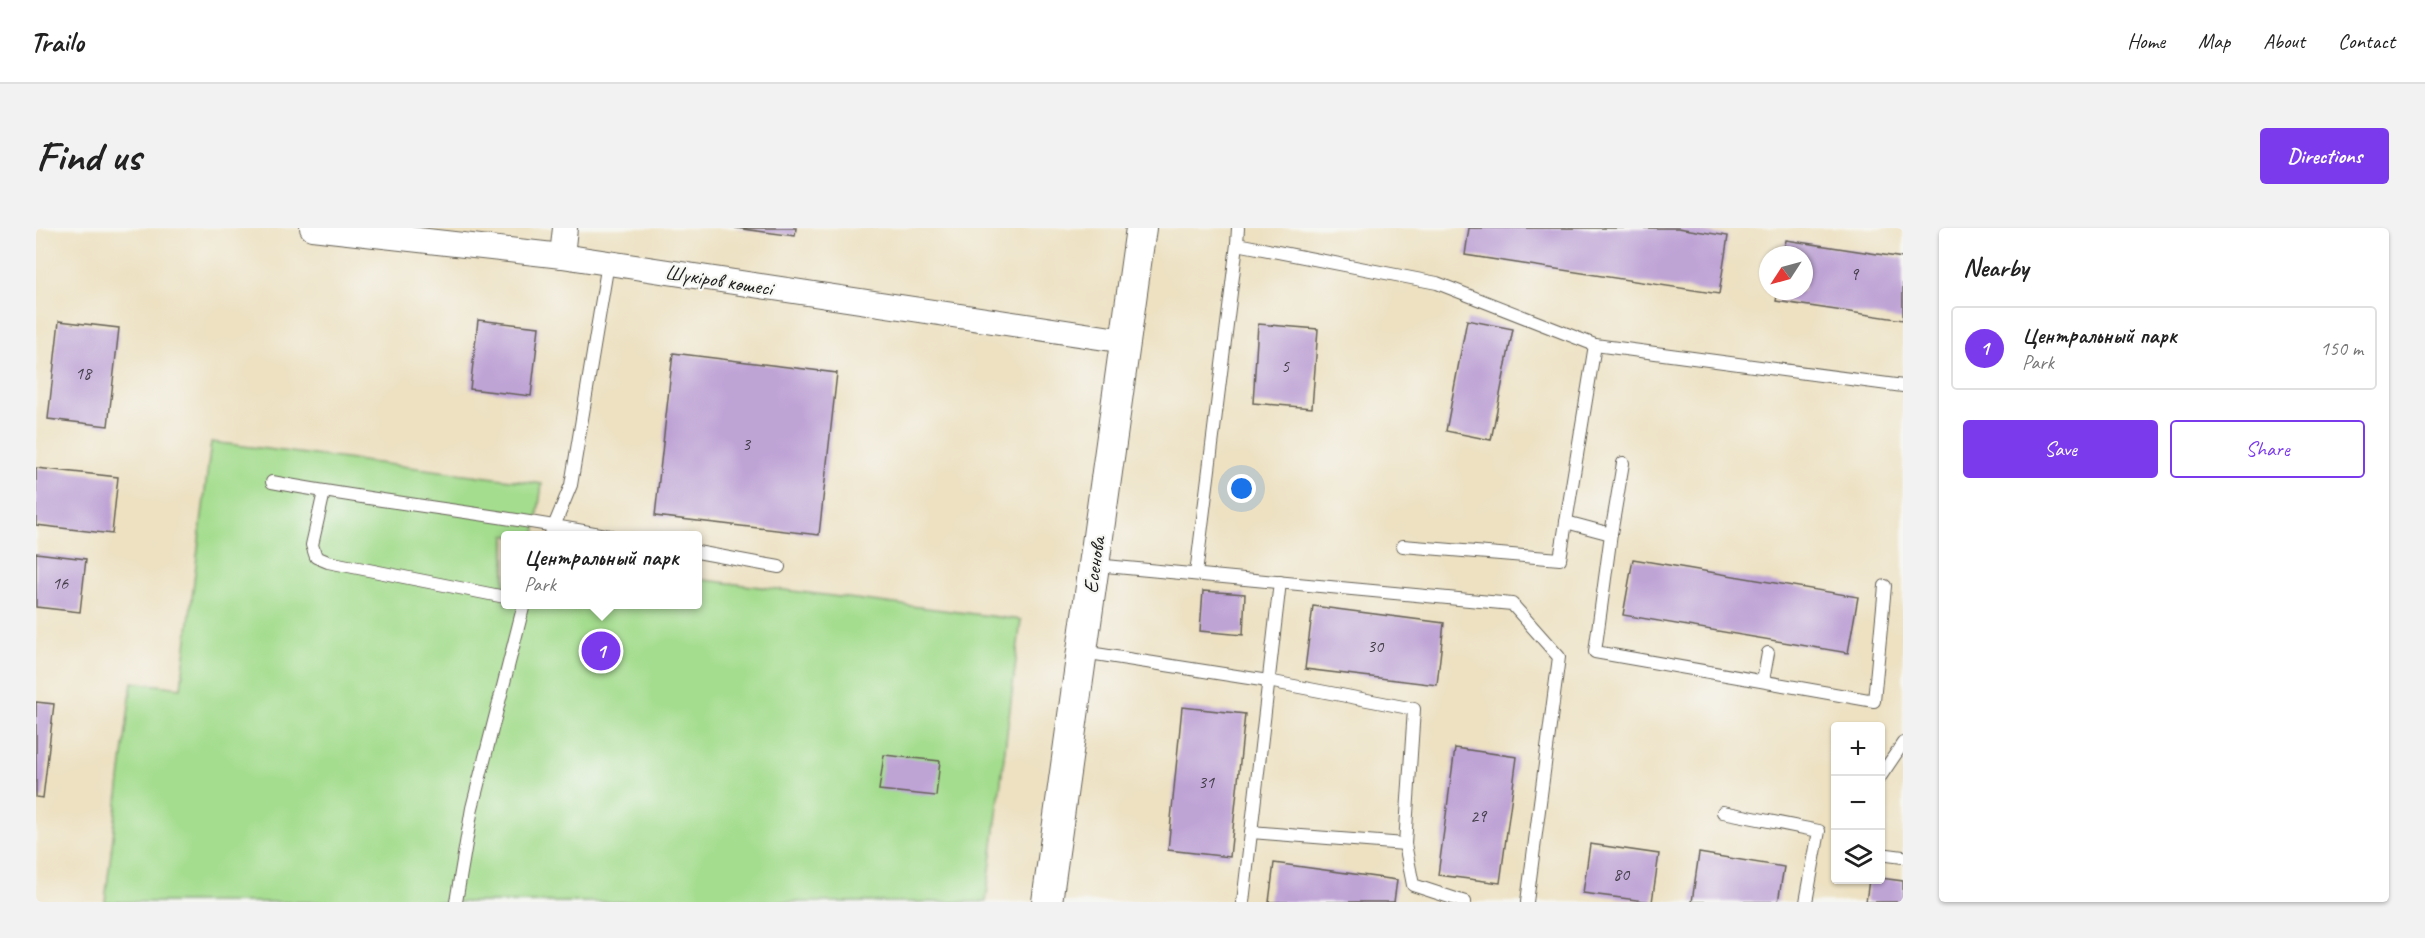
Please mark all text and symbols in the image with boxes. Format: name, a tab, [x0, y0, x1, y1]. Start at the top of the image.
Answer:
text: Trailo	[30, 24, 84, 59]
text: Home	[2127, 28, 2165, 54]
text: Map	[2198, 28, 2230, 54]
text: About	[2263, 28, 2305, 54]
text: Contact	[2338, 28, 2395, 54]
button: Directions	[2260, 128, 2389, 184]
text: Find us	[36, 130, 141, 183]
north arrow	[1759, 246, 1813, 300]
text: Nearby	[1963, 251, 2028, 284]
street label: Шүкіров көшесі	[663, 259, 778, 302]
house number: 9	[1850, 263, 1860, 285]
text: Центральный парк	[2022, 322, 2177, 350]
text: 1	[1980, 336, 1989, 361]
text: 150 m	[2320, 336, 2363, 361]
text: Park	[2022, 350, 2054, 375]
house number: 5	[1281, 355, 1290, 377]
house number: 18	[75, 362, 93, 384]
button: Save	[1963, 420, 2158, 478]
button: Share	[2170, 420, 2365, 478]
house number: 3	[742, 433, 752, 455]
your location	[1227, 474, 1256, 503]
popup	[501, 531, 702, 609]
street label: Есенова	[1077, 533, 1111, 595]
text: Центральный парк	[524, 544, 679, 572]
house number: 16	[52, 572, 69, 594]
text: Park	[524, 572, 556, 597]
pin: 1	[582, 628, 620, 674]
house number: 30	[1367, 635, 1385, 657]
map controls	[1831, 722, 1885, 884]
button: +	[1831, 722, 1885, 776]
house number: 31	[1198, 771, 1215, 793]
button: −	[1831, 776, 1885, 830]
house number: 29	[1470, 805, 1488, 827]
button: layers	[1831, 830, 1885, 884]
house number: 80	[1613, 863, 1631, 885]

